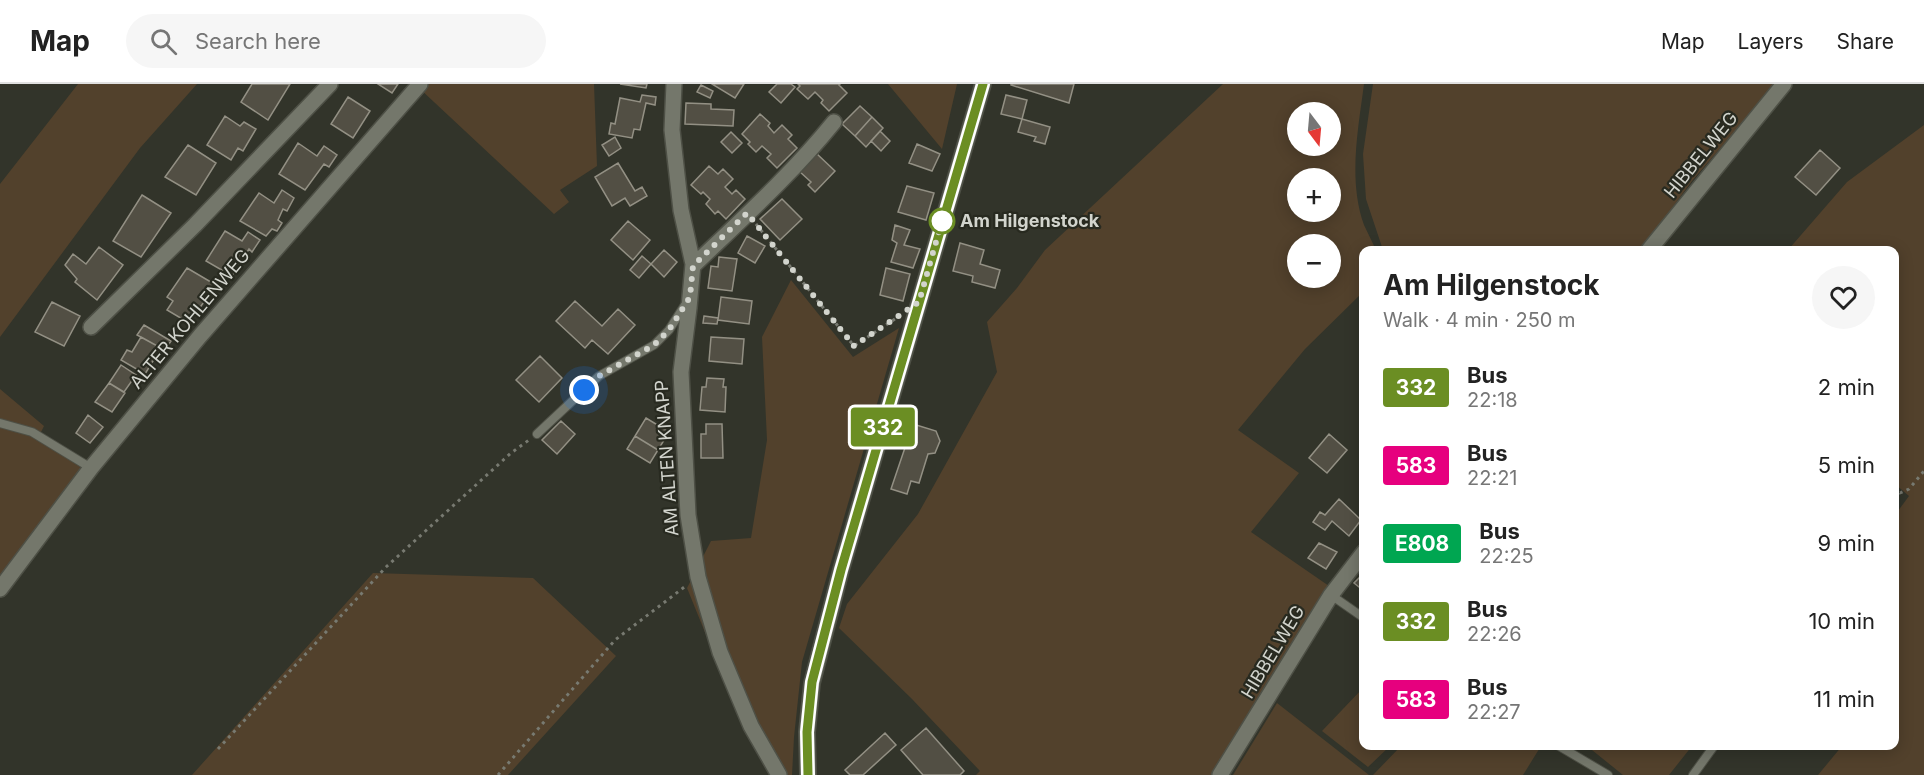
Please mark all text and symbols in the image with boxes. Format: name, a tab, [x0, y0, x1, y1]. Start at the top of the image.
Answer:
search box	[126, 14, 546, 68]
text: Map	[30, 24, 90, 58]
icon: search	[147, 25, 180, 58]
text: Search here	[195, 28, 321, 54]
text: Map	[1661, 29, 1705, 54]
text: Layers	[1738, 29, 1804, 54]
text: Share	[1837, 29, 1894, 54]
north arrow	[1287, 102, 1341, 156]
map controls	[1287, 102, 1341, 288]
street label: HIBBELWEG	[1659, 107, 1742, 202]
button: +	[1287, 168, 1341, 222]
marker: Am Hilgenstock	[929, 208, 955, 234]
place label: Am Hilgenstock	[960, 210, 1100, 231]
button: −	[1287, 234, 1341, 288]
street label: ALTER KOHLENWEG	[125, 245, 254, 393]
button: heart	[1812, 266, 1875, 329]
text: Am Hilgenstock	[1383, 268, 1600, 302]
text: Walk · 4 min · 250 m	[1383, 308, 1576, 332]
text: Bus	[1467, 362, 1508, 388]
text: 2 min	[1818, 374, 1875, 400]
your location	[569, 375, 599, 405]
text: 332	[1396, 375, 1436, 400]
street label: AM ALTEN KNAPP	[651, 379, 682, 537]
text: 22:18	[1467, 388, 1518, 412]
line badge: 332	[848, 408, 918, 446]
text: 332	[863, 415, 903, 440]
text: Bus	[1467, 440, 1508, 466]
text: 5 min	[1818, 452, 1875, 478]
text: 583	[1396, 453, 1436, 478]
text: 22:21	[1467, 466, 1518, 490]
text: Bus	[1479, 518, 1520, 544]
text: 9 min	[1818, 530, 1875, 556]
text: E808	[1395, 531, 1449, 556]
text: 22:25	[1479, 544, 1534, 568]
text: Bus	[1467, 596, 1508, 622]
street label: HIBBELWEG	[1237, 601, 1309, 702]
text: 10 min	[1808, 608, 1875, 634]
text: 332	[1396, 609, 1436, 634]
text: 22:26	[1467, 622, 1522, 646]
text: Bus	[1467, 674, 1508, 700]
text: 11 min	[1813, 686, 1875, 712]
text: 583	[1396, 687, 1436, 712]
text: 22:27	[1467, 700, 1521, 724]

